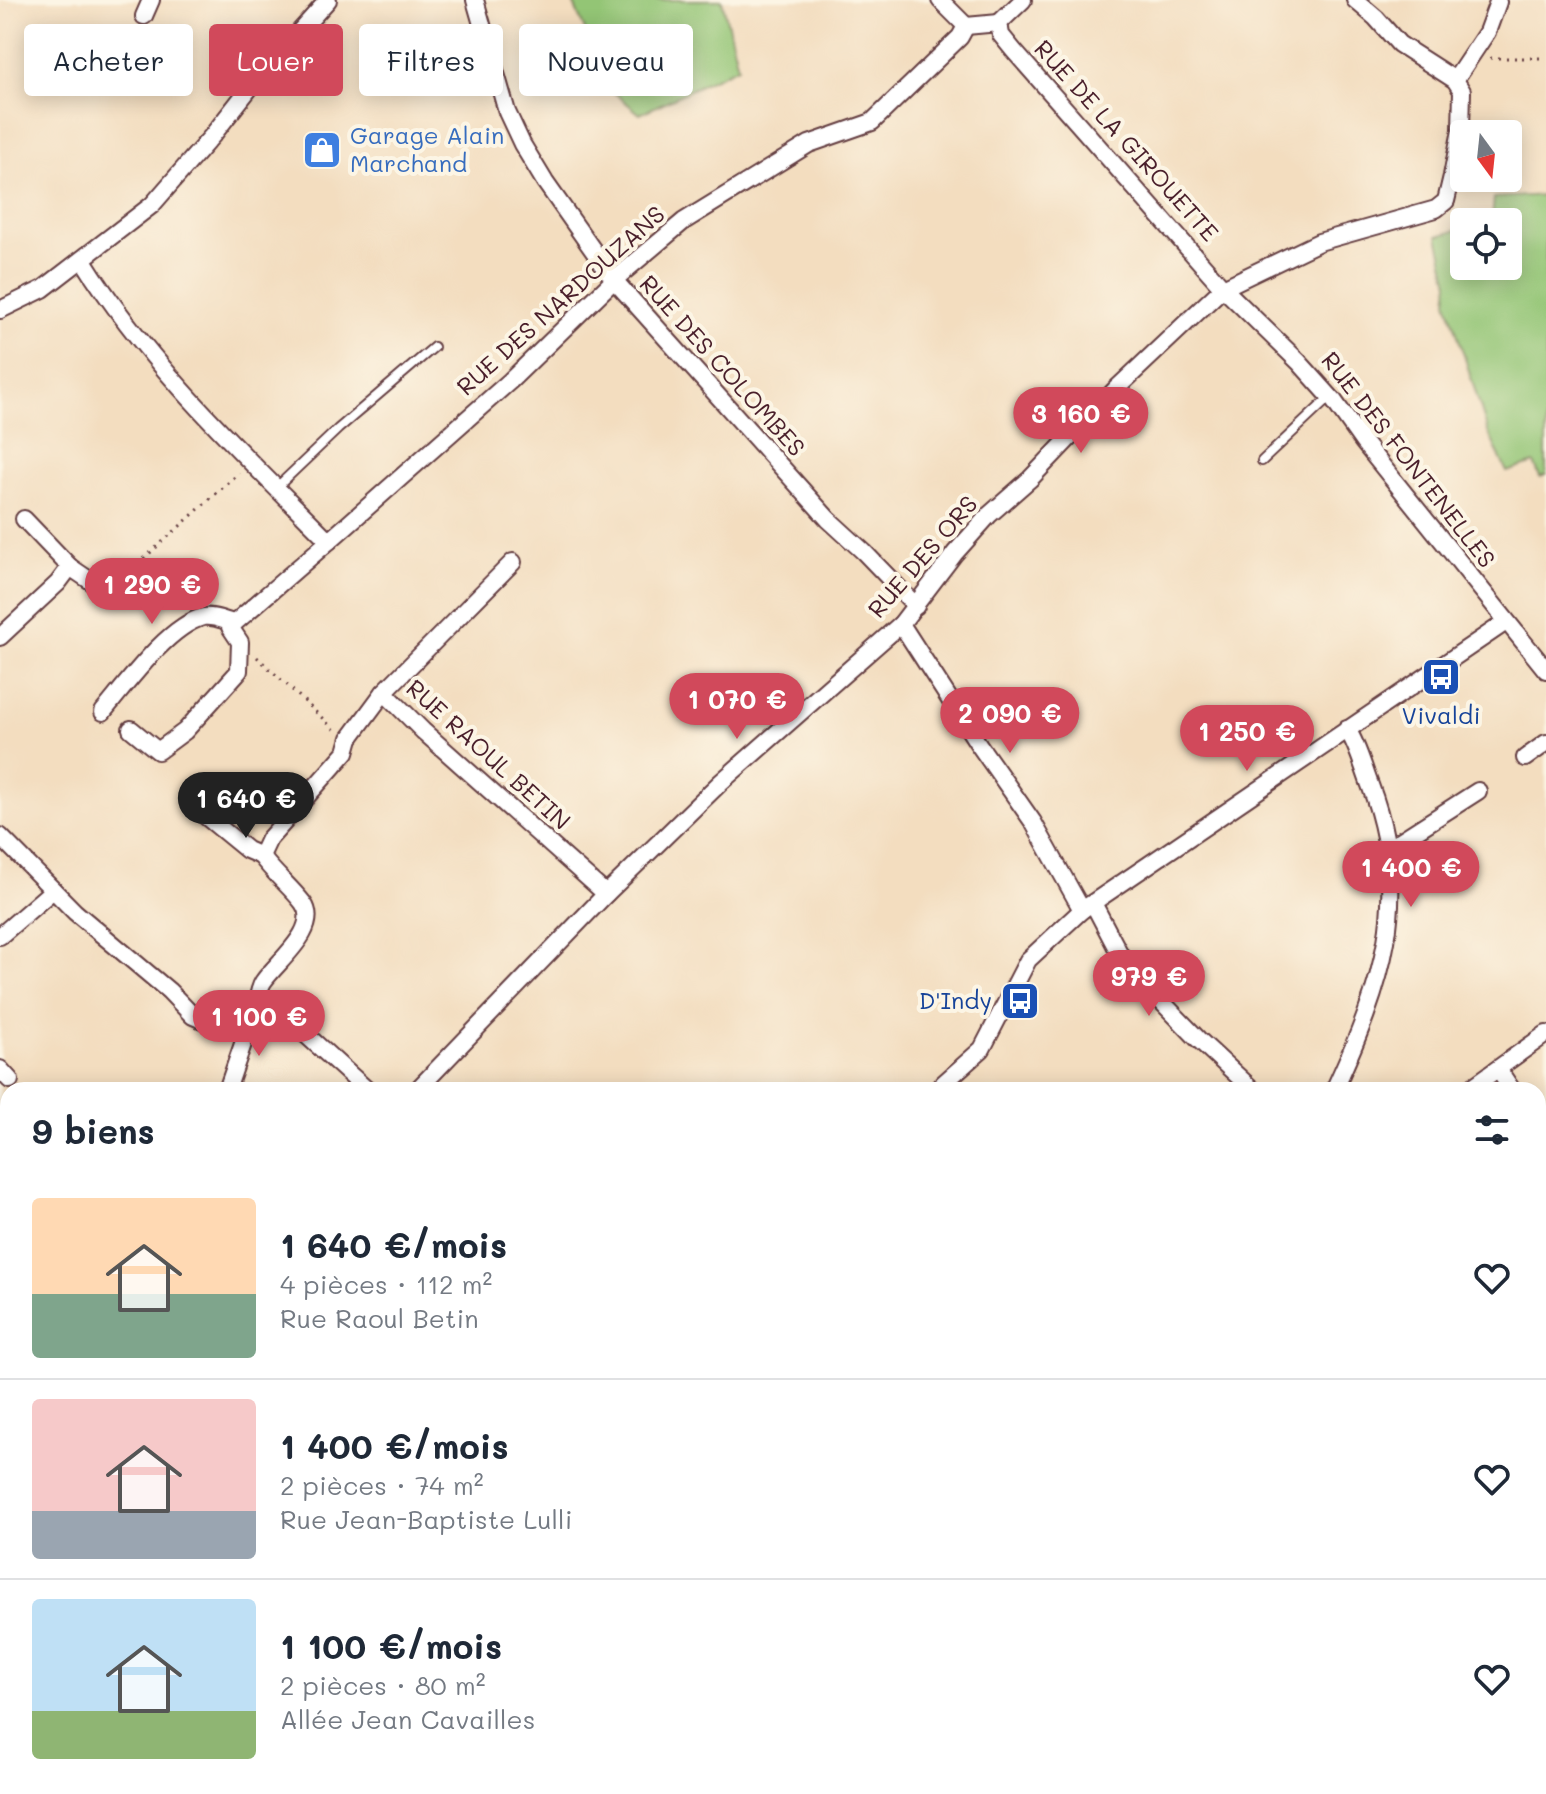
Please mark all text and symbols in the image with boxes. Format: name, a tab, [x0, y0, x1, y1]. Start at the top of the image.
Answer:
chip: Acheter	[24, 24, 193, 96]
chip: Louer	[209, 24, 343, 96]
chip: Filtres	[359, 24, 503, 96]
chip: Nouveau	[519, 24, 693, 96]
street label: RUE DE LA GIROUETTE	[1028, 33, 1226, 247]
place label: Garage Alain Marchand	[350, 119, 504, 178]
north arrow	[1450, 120, 1522, 192]
map controls	[1450, 120, 1522, 280]
shop icon: Garage Alain Marchand	[301, 129, 343, 171]
street label: RUE DES NARDOUZANS	[450, 198, 670, 402]
button: locate	[1450, 208, 1522, 280]
street label: RUE DES COLOMBES	[634, 268, 813, 462]
street label: RUE DES FONTENELLES	[1315, 345, 1503, 573]
pin: 3 160 €	[1007, 387, 1155, 455]
text: 3 160 €	[1031, 396, 1131, 430]
street label: RUE DES ORS	[860, 488, 983, 624]
pin: 1 290 €	[78, 558, 226, 626]
text: 1 290 €	[103, 567, 201, 601]
bus stop icon: Vivaldi	[1420, 656, 1462, 698]
street label: RUE RAOUL BETIN	[400, 672, 578, 836]
pin: 1 070 €	[663, 673, 811, 741]
text: 1 070 €	[687, 682, 787, 716]
pin: 2 090 €	[936, 687, 1084, 755]
text: 2 090 €	[958, 696, 1062, 730]
place label: Vivaldi	[1401, 699, 1481, 730]
pin: 1 250 €	[1173, 705, 1321, 773]
text: 1 250 €	[1198, 714, 1296, 748]
pin: 1 640 €	[172, 772, 320, 840]
text: 1 640 €	[196, 781, 296, 815]
pin: 1 400 €	[1337, 841, 1485, 909]
text: 1 400 €	[1360, 850, 1462, 884]
pin: 979 €	[1093, 950, 1205, 1018]
text: 979 €	[1111, 959, 1187, 993]
bus stop icon: D'Indy	[999, 980, 1041, 1022]
place label: D'Indy	[919, 984, 992, 1015]
pin: 1 100 €	[185, 990, 333, 1058]
text: 1 100 €	[211, 999, 307, 1033]
text: 9 biens	[32, 1108, 155, 1153]
icon: filters	[1470, 1108, 1514, 1152]
text: 1 640 €/mois	[280, 1222, 507, 1267]
icon: home	[96, 1230, 192, 1326]
icon: heart	[1470, 1256, 1514, 1300]
text: 4 pièces · 112 m²	[280, 1267, 492, 1301]
text: Rue Raoul Betin	[280, 1301, 479, 1335]
text: 1 400 €/mois	[280, 1423, 509, 1468]
icon: home	[96, 1431, 192, 1527]
icon: heart	[1470, 1457, 1514, 1501]
text: 2 pièces · 74 m²	[280, 1468, 483, 1502]
text: Rue Jean-Baptiste Lulli	[280, 1502, 572, 1536]
text: 1 100 €/mois	[280, 1623, 502, 1668]
icon: home	[96, 1631, 192, 1727]
icon: heart	[1470, 1657, 1514, 1701]
text: 2 pièces · 80 m²	[280, 1668, 486, 1702]
text: Allée Jean Cavailles	[280, 1702, 535, 1736]

